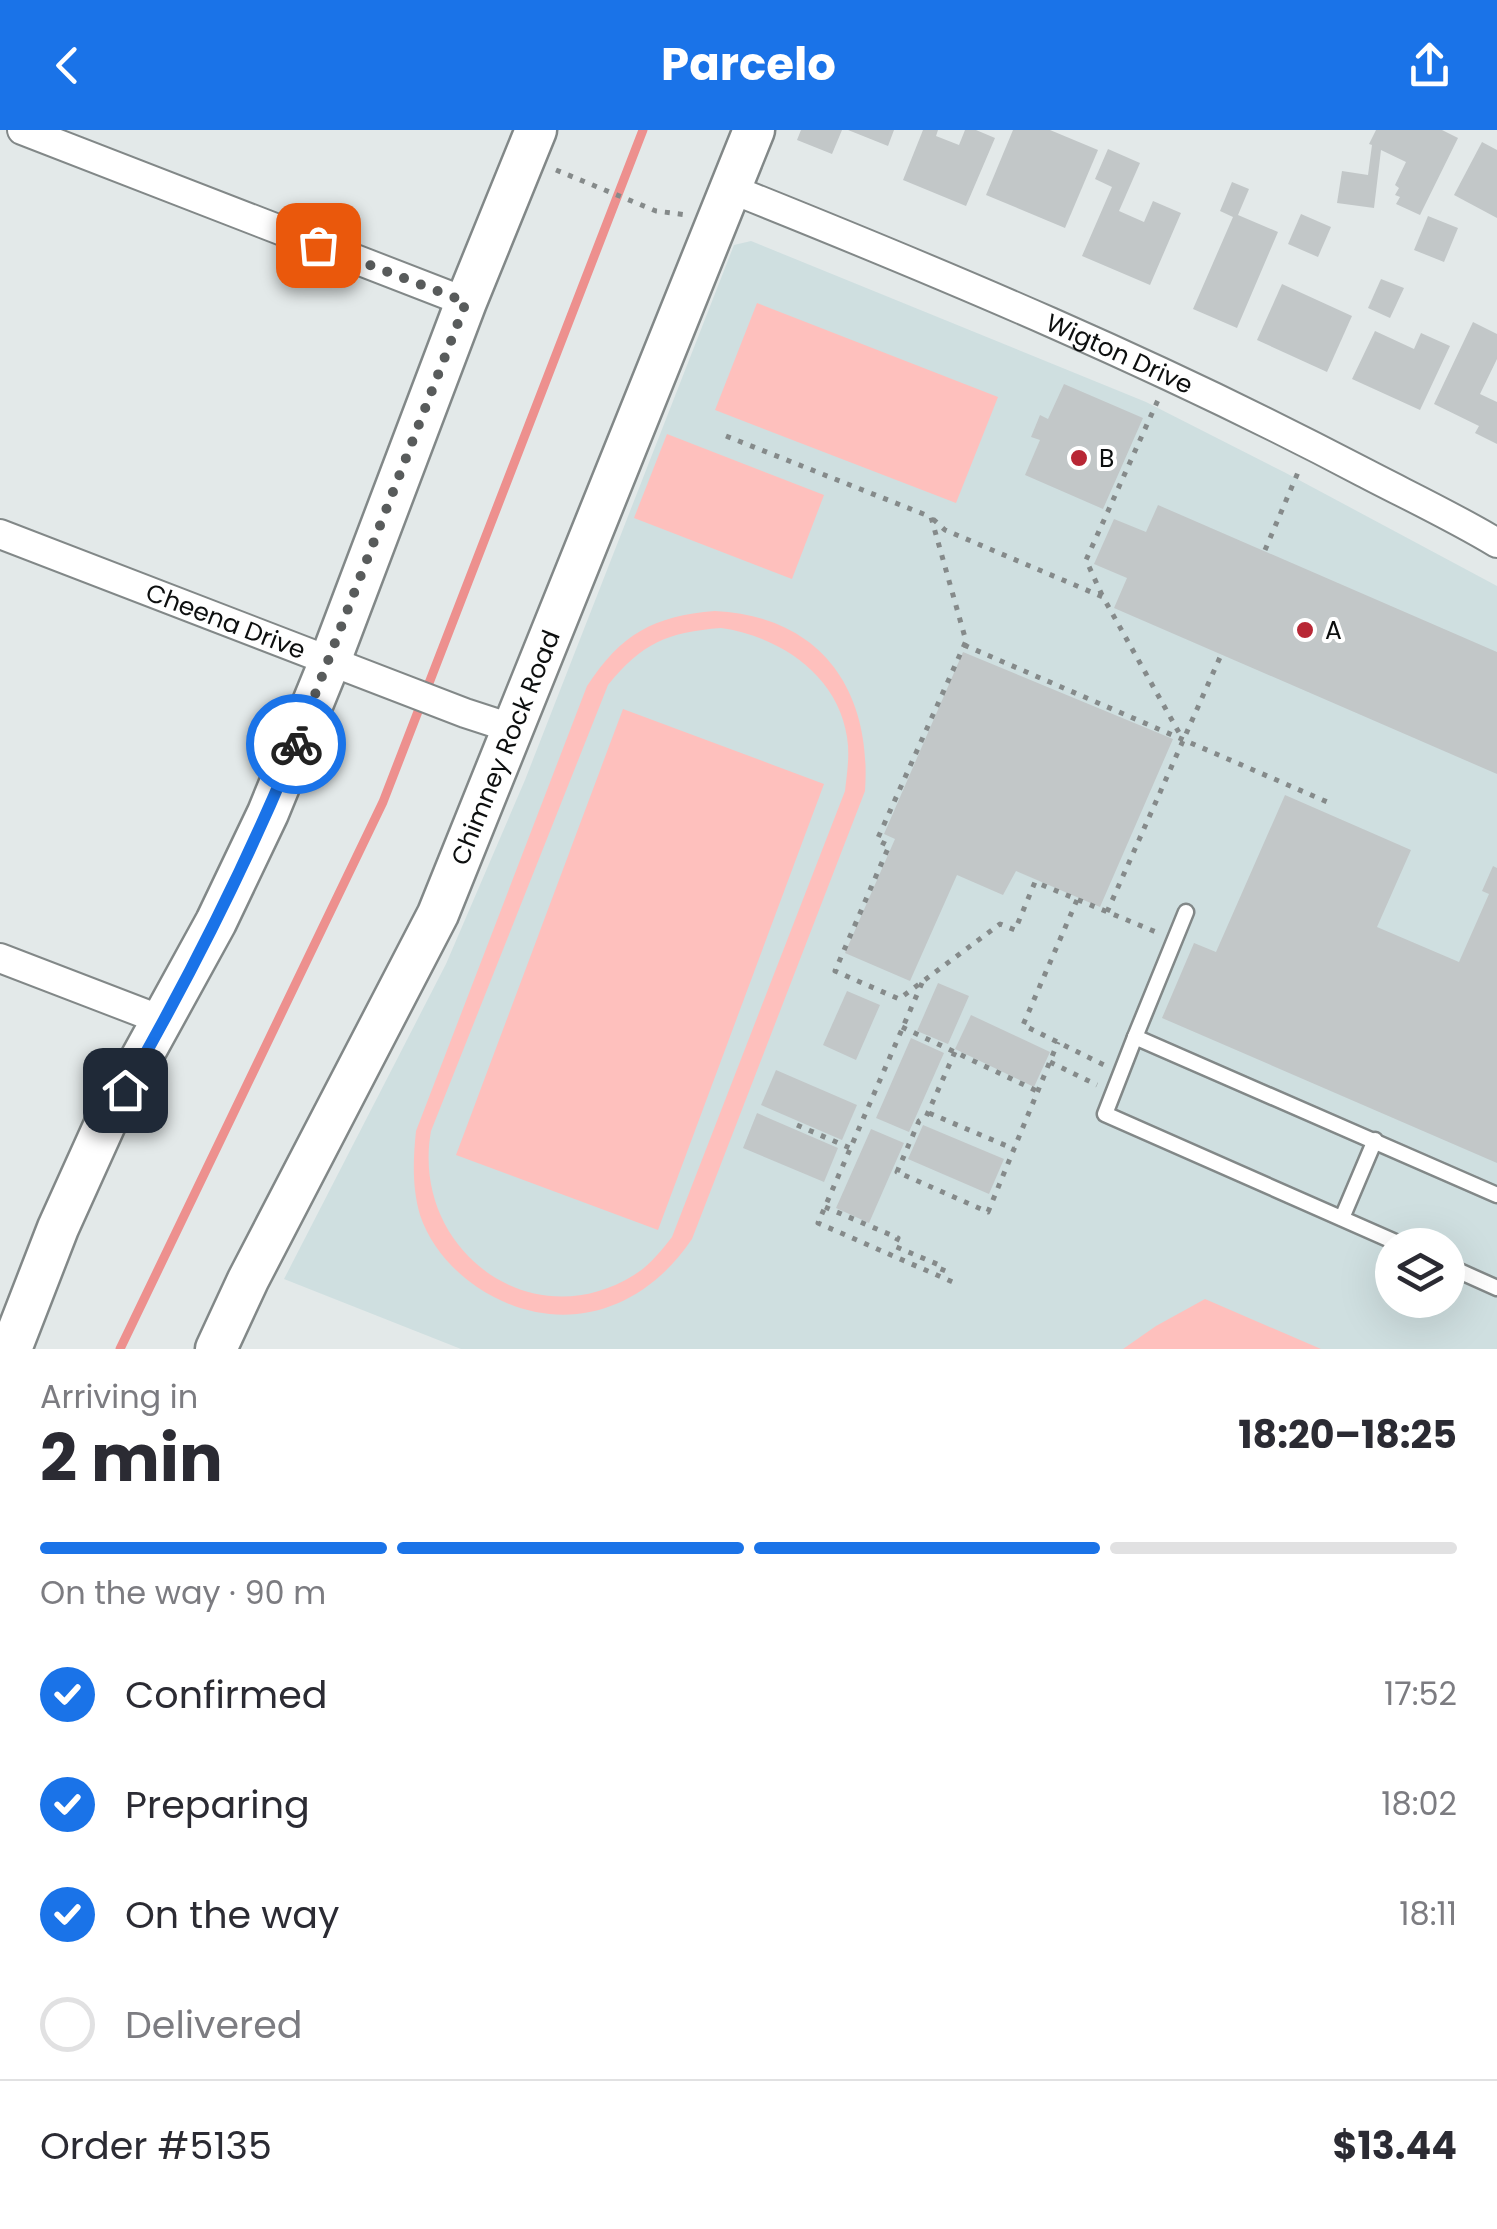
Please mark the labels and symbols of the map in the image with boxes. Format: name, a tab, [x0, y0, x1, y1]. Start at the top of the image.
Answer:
pin	[276, 203, 361, 288]
street label: Wigton Drive	[1040, 305, 1199, 403]
place label: B	[1099, 441, 1114, 476]
marker: B	[1068, 447, 1090, 469]
street label: Cheena Drive	[141, 575, 311, 668]
place label: A	[1325, 613, 1342, 648]
marker: A	[1294, 619, 1316, 641]
street label: Chimney Rock Road	[443, 625, 569, 870]
courier	[246, 694, 346, 794]
pin	[83, 1048, 168, 1133]

